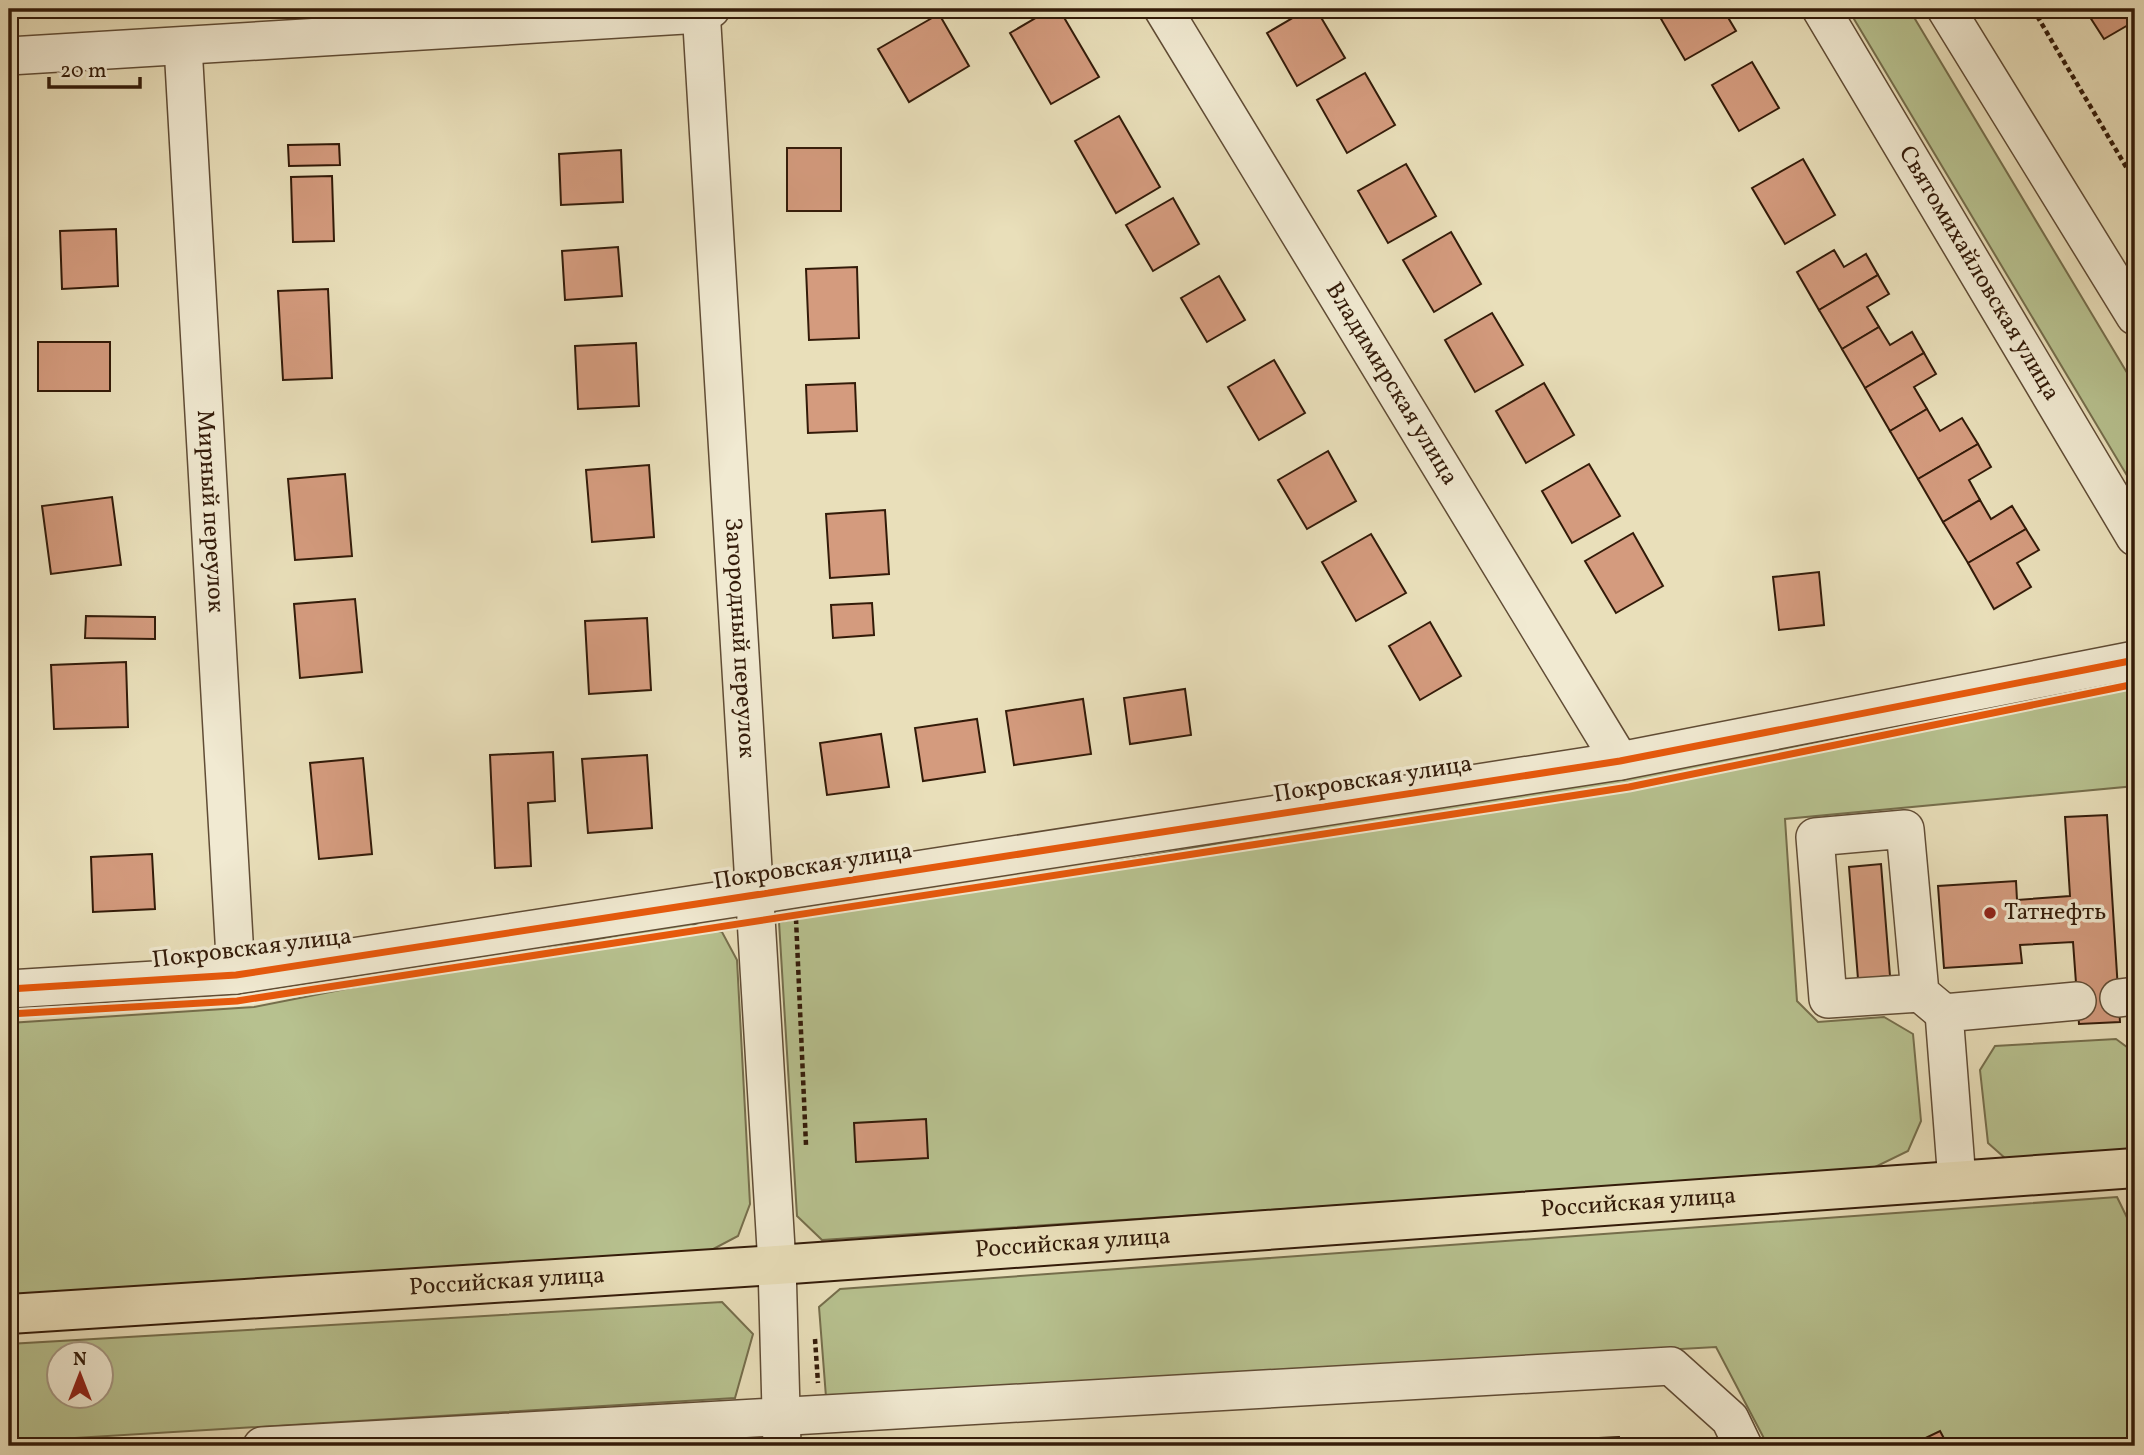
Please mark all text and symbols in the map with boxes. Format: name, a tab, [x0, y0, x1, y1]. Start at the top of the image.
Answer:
scale bar	[49, 46, 140, 90]
text: 20 m	[60, 57, 106, 86]
street label: Святомихайловская улица	[1889, 140, 2068, 408]
street label: Владимирская улица	[1316, 276, 1466, 492]
street label: Мирный переулок	[187, 409, 232, 614]
street label: Загородный переулок	[715, 517, 763, 759]
street label: Покровская улица	[1271, 747, 1475, 813]
street label: Покровская улица	[711, 834, 915, 900]
place label: Татнефть	[2004, 896, 2106, 930]
marker: Татнефть	[1982, 905, 1998, 921]
street label: Покровская улица	[150, 920, 354, 978]
street label: Российская улица	[1539, 1180, 1737, 1227]
street label: Российская улица	[974, 1220, 1172, 1268]
street label: Российская улица	[408, 1259, 606, 1305]
north arrow	[46, 1340, 116, 1410]
text: N	[73, 1347, 87, 1373]

